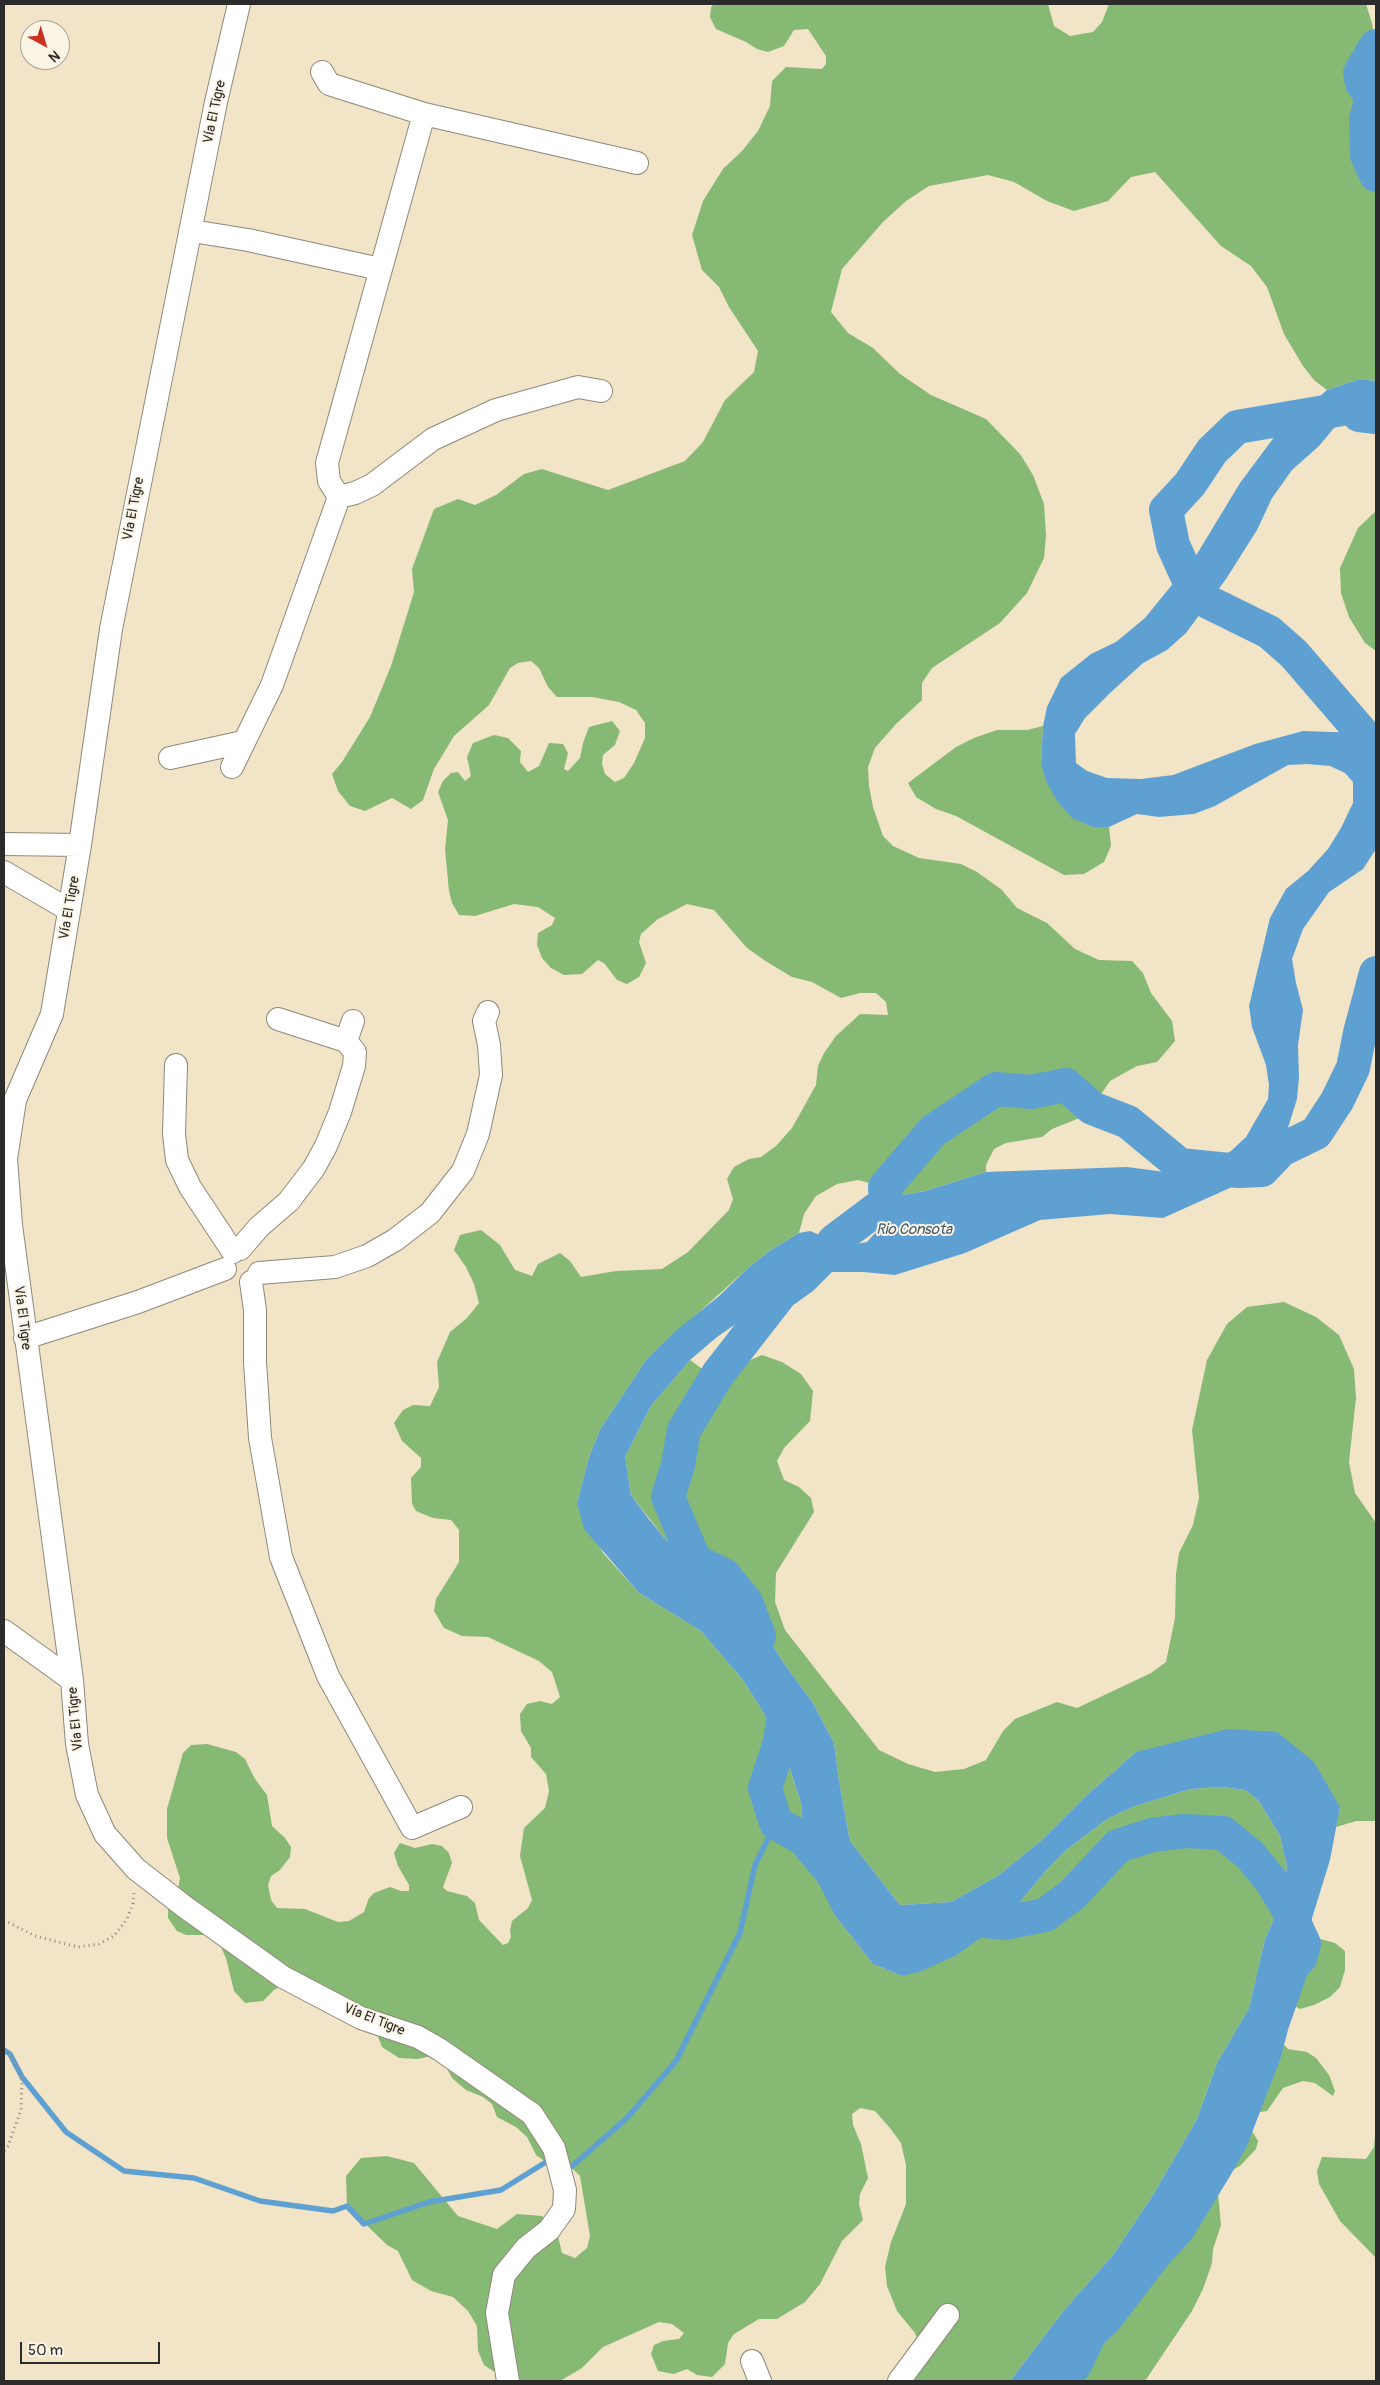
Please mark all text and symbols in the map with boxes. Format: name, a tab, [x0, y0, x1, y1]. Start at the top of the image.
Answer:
north arrow	[20, 20, 70, 70]
text: N	[45, 47, 63, 66]
street label: Vía El Tigre	[200, 79, 230, 145]
street label: Vía El Tigre	[120, 476, 148, 542]
street label: Vía El Tigre	[56, 875, 84, 941]
water label: Rio Consota	[876, 1221, 952, 1239]
street label: Vía El Tigre	[10, 1285, 34, 1351]
street label: Vía El Tigre	[65, 1686, 87, 1752]
street label: Vía El Tigre	[341, 2000, 407, 2040]
scale bar	[22, 2332, 162, 2364]
text: 50 m	[28, 2341, 63, 2360]

